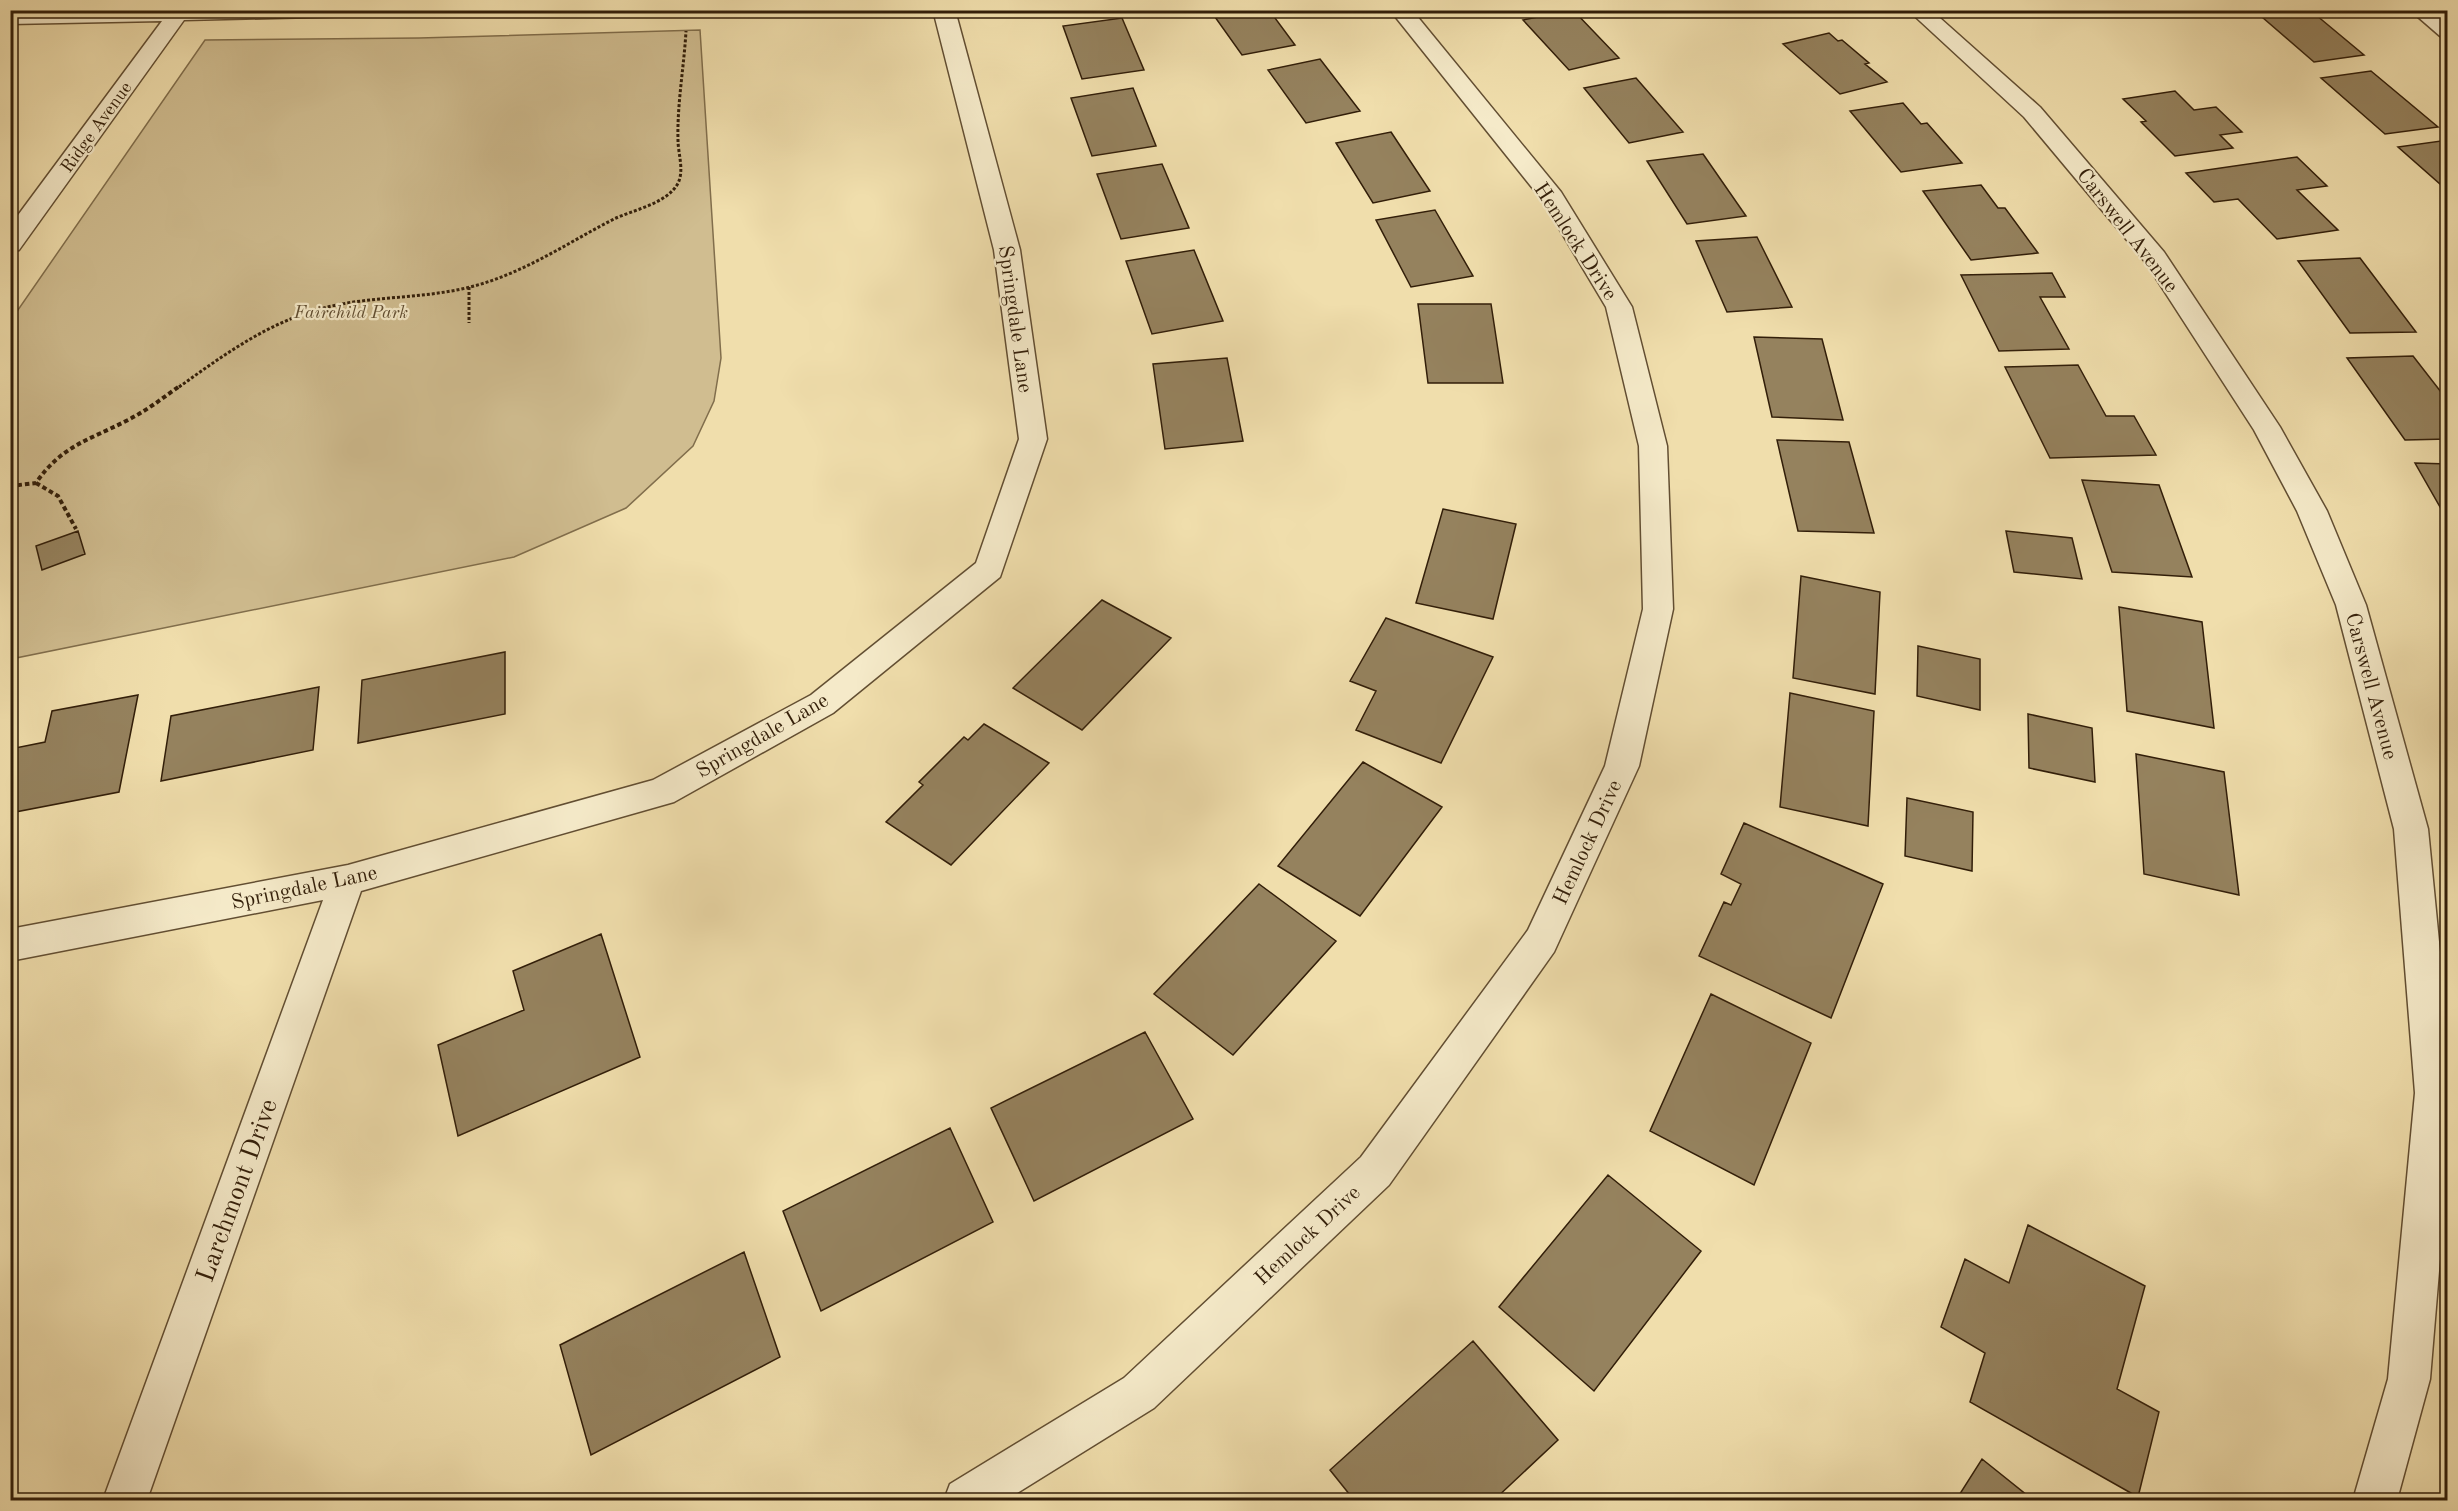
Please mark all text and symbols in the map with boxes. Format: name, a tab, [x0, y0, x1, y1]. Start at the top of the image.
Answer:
street label: Ridge Avenue	[58, 79, 136, 176]
street label: Carswell Avenue	[2072, 165, 2182, 297]
street label: Hemlock Drive	[1529, 179, 1620, 304]
street label: Springdale Lane	[994, 244, 1035, 394]
park label: Fairchild Park	[293, 304, 408, 322]
street label: Carswell Avenue	[2341, 611, 2400, 762]
street label: Springdale Lane	[693, 690, 832, 783]
street label: Hemlock Drive	[1550, 777, 1626, 908]
street label: Springdale Lane	[229, 863, 379, 914]
street label: Larchmont Drive	[193, 1096, 283, 1286]
street label: Hemlock Drive	[1251, 1182, 1365, 1290]

